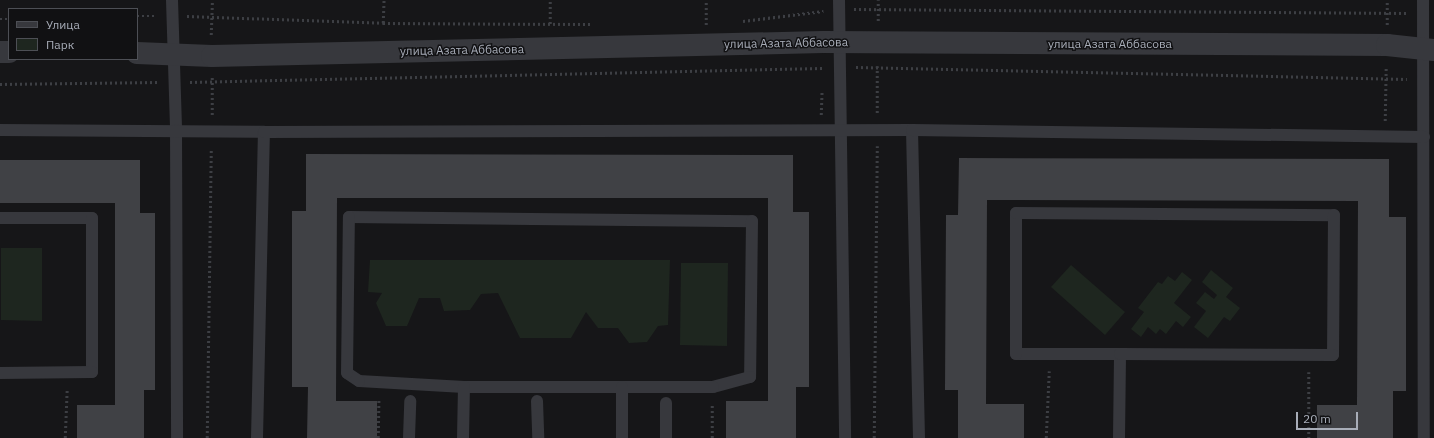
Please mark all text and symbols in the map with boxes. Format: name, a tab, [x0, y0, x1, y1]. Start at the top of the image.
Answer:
legend	[8, 8, 138, 60]
text: Улица	[46, 17, 80, 32]
street label: улица Азата Аббасова	[724, 35, 848, 51]
text: Парк	[46, 37, 74, 52]
street label: улица Азата Аббасова	[1048, 37, 1172, 51]
street label: улица Азата Аббасова	[400, 42, 524, 58]
scale bar	[1298, 404, 1360, 430]
text: 20 m	[1303, 411, 1331, 426]

